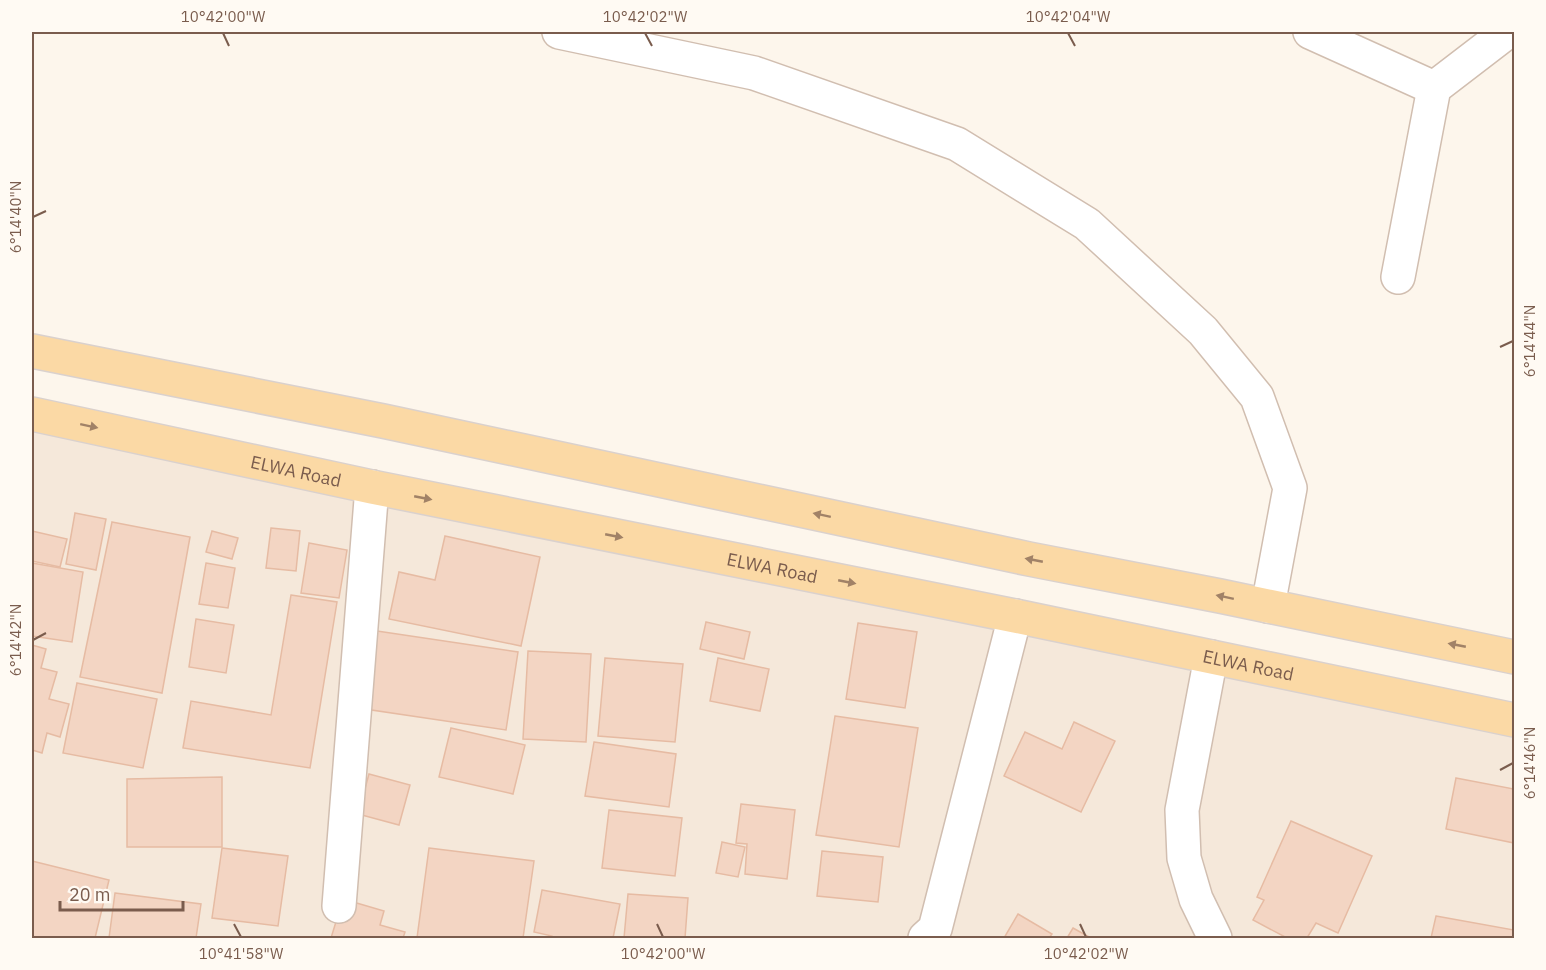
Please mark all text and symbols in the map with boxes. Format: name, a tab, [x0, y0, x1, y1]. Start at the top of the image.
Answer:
text: 10°42'00"W	[181, 7, 266, 26]
text: 10°42'02"W	[603, 7, 688, 26]
text: 10°42'04"W	[1026, 7, 1111, 26]
text: 6°14'40"N	[6, 181, 25, 253]
text: 6°14'44"N	[1520, 305, 1539, 377]
one-way arrow	[79, 422, 98, 431]
street label: ELWA Road	[248, 450, 343, 492]
one-way arrow	[414, 494, 433, 503]
one-way arrow	[813, 510, 832, 519]
one-way arrow	[605, 532, 624, 541]
street label: ELWA Road	[725, 547, 820, 588]
one-way arrow	[1024, 555, 1043, 564]
one-way arrow	[837, 578, 856, 587]
one-way arrow	[1215, 592, 1234, 601]
text: 6°14'42"N	[6, 604, 25, 676]
one-way arrow	[1447, 640, 1466, 649]
street label: ELWA Road	[1201, 644, 1296, 685]
text: 6°14'46"N	[1520, 727, 1539, 799]
scale bar	[60, 874, 183, 912]
text: 20 m	[69, 883, 111, 906]
text: 10°41'58"W	[199, 944, 284, 963]
text: 10°42'00"W	[621, 944, 706, 963]
text: 10°42'02"W	[1044, 944, 1129, 963]

